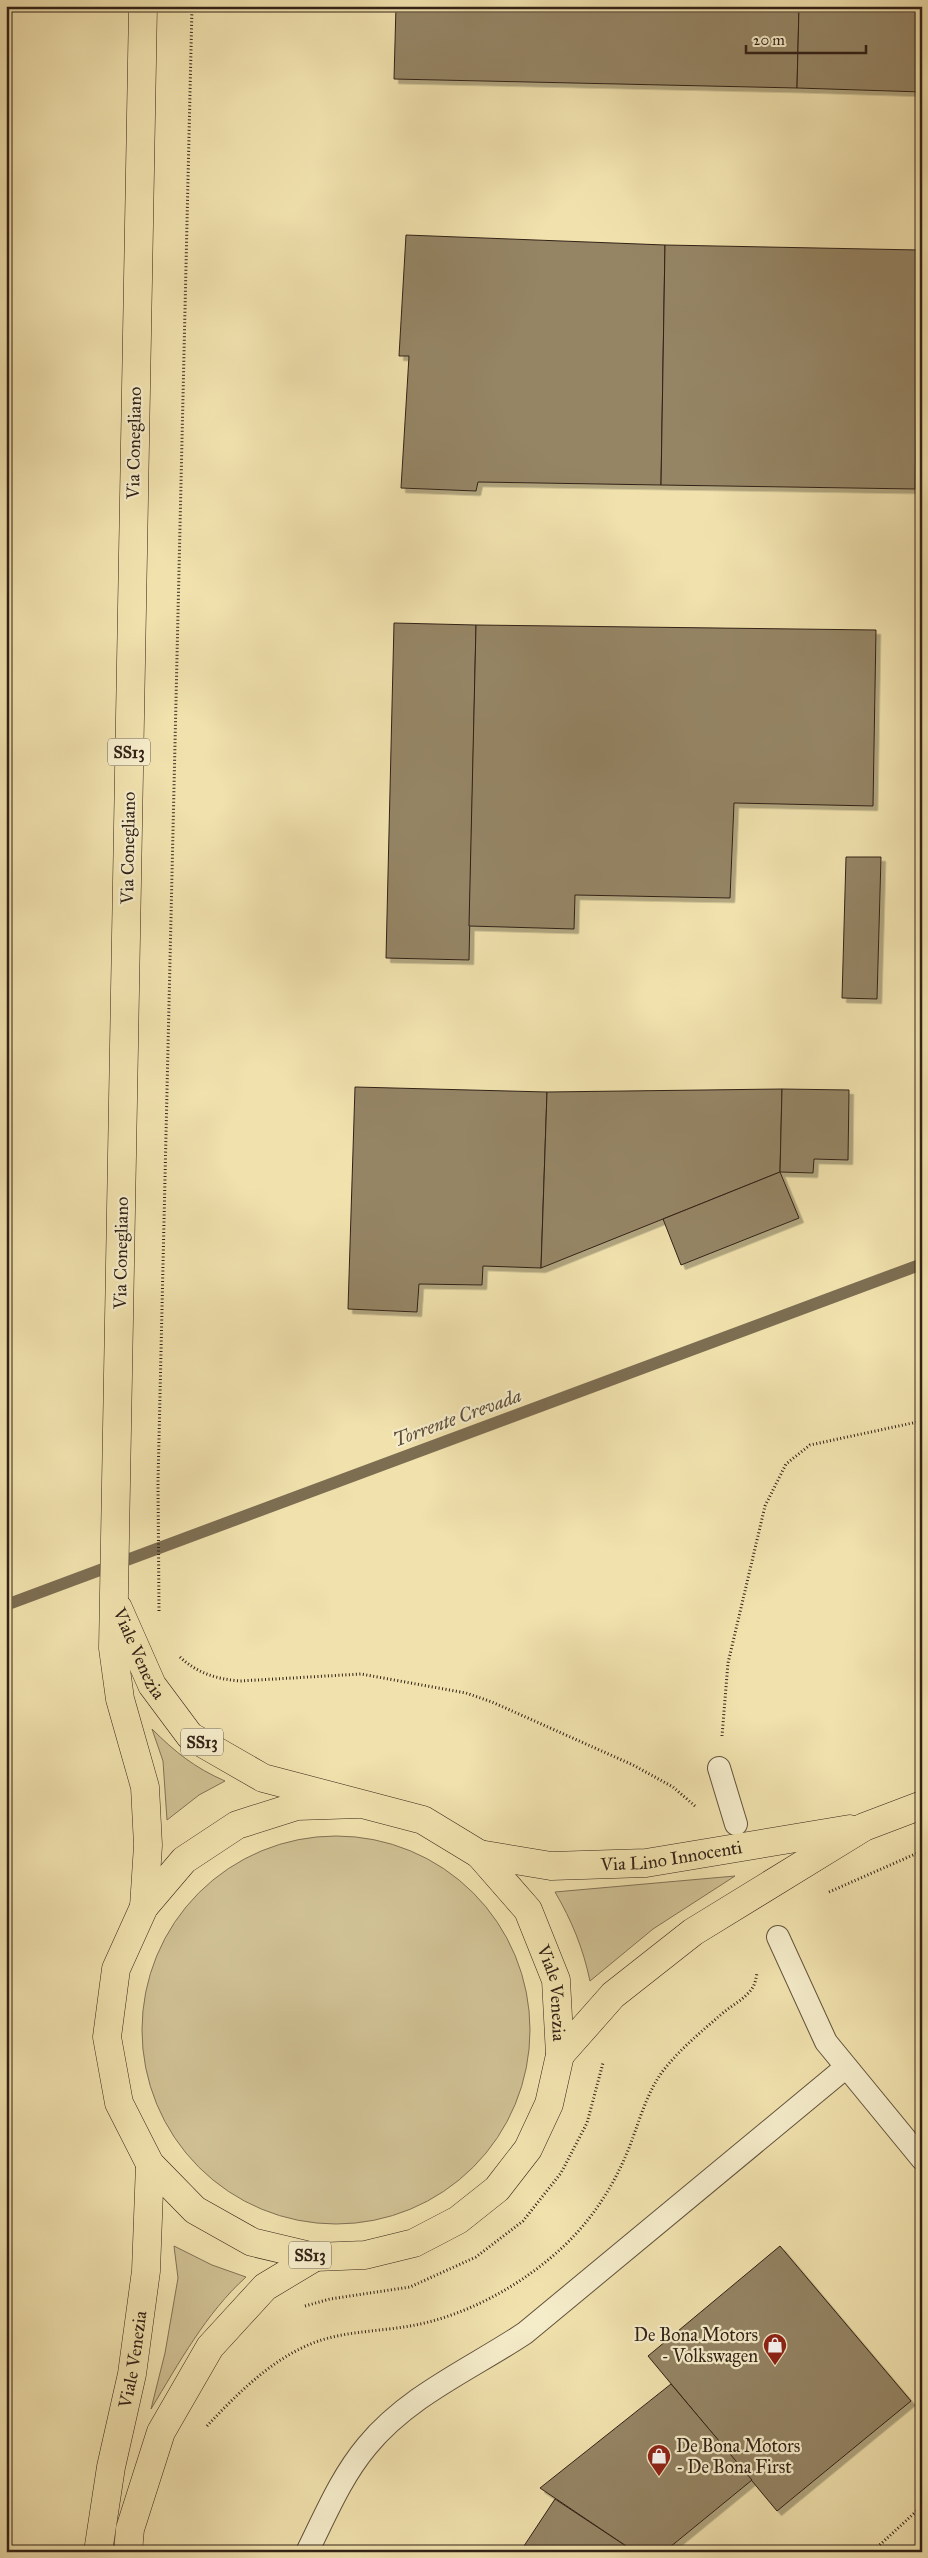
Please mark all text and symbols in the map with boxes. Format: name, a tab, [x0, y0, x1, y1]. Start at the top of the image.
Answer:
scale bar	[746, 22, 866, 54]
text: 20 m	[753, 31, 785, 49]
street label: Via Conegliano	[122, 387, 147, 500]
road number: SS13	[108, 739, 150, 766]
street label: Via Conegliano	[116, 792, 141, 905]
street label: Via Conegliano	[109, 1197, 134, 1310]
water label: Torrente Crevada	[390, 1384, 524, 1451]
street label: Viale Venezia	[108, 1603, 170, 1704]
road number: SS13	[181, 1728, 223, 1755]
street label: Via Lino Innocenti	[599, 1836, 744, 1875]
street label: Viale Venezia	[532, 1941, 570, 2042]
road number: SS13	[289, 2242, 331, 2268]
street label: Viale Venezia	[113, 2309, 152, 2411]
place label: De Bona Motors - Volkswagen	[634, 2324, 758, 2368]
shop icon: De Bona Motors - Volkswagen	[762, 2332, 788, 2366]
place label: De Bona Motors - De Bona First	[676, 2435, 800, 2478]
shop icon: De Bona Motors - De Bona First	[646, 2443, 672, 2477]

